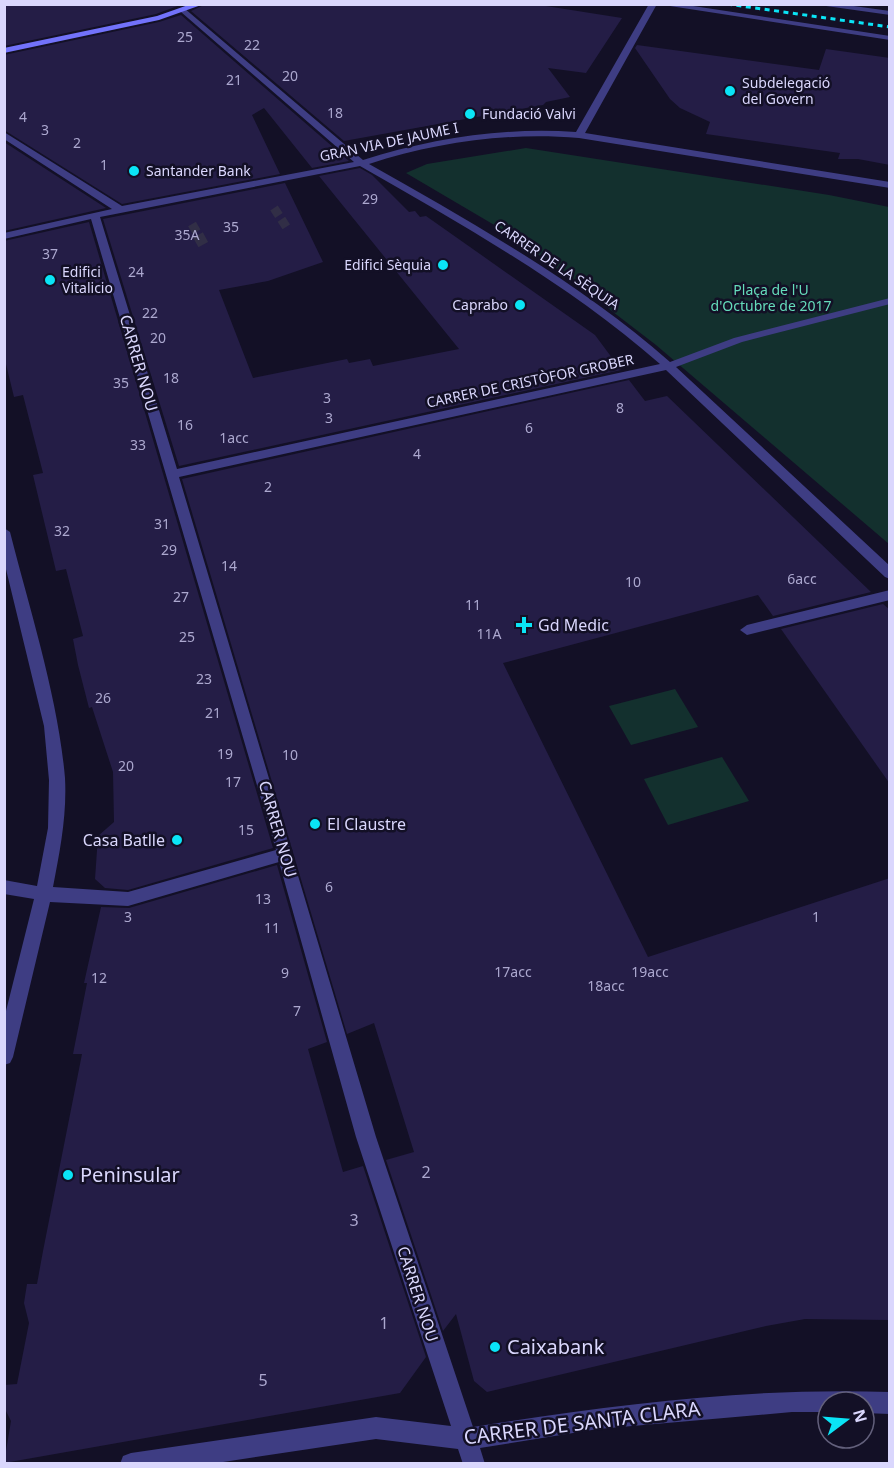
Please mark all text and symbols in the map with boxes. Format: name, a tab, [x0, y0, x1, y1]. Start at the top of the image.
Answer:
house number: 25	[177, 27, 193, 46]
house number: 22	[244, 35, 260, 54]
house number: 20	[282, 66, 298, 85]
house number: 21	[226, 70, 242, 89]
place label: Subdelegació del Govern	[742, 73, 830, 108]
marker: Subdelegació del Govern	[723, 84, 737, 98]
house number: 18	[327, 103, 343, 122]
place label: Fundació Valvi	[482, 104, 576, 123]
house number: 4	[19, 107, 27, 126]
marker: Fundació Valvi	[463, 107, 477, 121]
street label: GRAN VIA DE JAUME I	[318, 117, 460, 166]
house number: 3	[41, 120, 49, 139]
house number: 2	[73, 133, 81, 152]
house number: 1	[100, 155, 108, 174]
place label: Santander Bank	[146, 161, 251, 180]
marker: Santander Bank	[127, 164, 141, 178]
house number: 29	[362, 189, 378, 208]
street label: CARRER DE LA SÈQUIA	[491, 216, 624, 314]
house number: 35	[223, 217, 239, 236]
house number: 35A	[175, 225, 200, 244]
house number: 37	[42, 244, 58, 263]
place label: Edifici Sèquia	[344, 255, 431, 274]
marker: Edifici Sèquia	[436, 258, 450, 272]
place label: Edifici Vitalicio	[62, 262, 113, 297]
house number: 24	[128, 262, 144, 281]
marker: Edifici Vitalicio	[43, 273, 57, 287]
park label: Plaça de l'U d'Octubre de 2017	[711, 280, 831, 315]
place label: Caprabo	[452, 295, 508, 314]
marker: Caprabo	[513, 298, 527, 312]
house number: 22	[142, 303, 158, 322]
street label: CARRER NOU	[115, 312, 163, 414]
house number: 20	[150, 328, 166, 347]
street label: CARRER DE CRISTÒFOR GROBER	[425, 349, 636, 412]
house number: 18	[163, 368, 179, 387]
house number: 35	[113, 373, 129, 392]
house number: 3	[323, 388, 331, 407]
house number: 8	[616, 398, 624, 417]
house number: 3	[325, 408, 333, 427]
house number: 16	[177, 415, 193, 434]
house number: 6	[525, 418, 533, 437]
house number: 1acc	[219, 428, 249, 447]
house number: 33	[130, 435, 146, 454]
house number: 4	[413, 444, 421, 463]
house number: 2	[264, 477, 272, 496]
house number: 31	[154, 514, 170, 533]
house number: 32	[54, 521, 70, 540]
house number: 29	[161, 540, 177, 559]
house number: 14	[221, 556, 237, 575]
house number: 6acc	[787, 569, 817, 588]
house number: 10	[625, 572, 641, 591]
house number: 27	[173, 587, 189, 606]
house number: 11	[465, 595, 481, 614]
place label: Gd Medic	[538, 614, 609, 636]
marker: Gd Medic	[515, 616, 533, 634]
house number: 11A	[477, 624, 502, 643]
house number: 25	[179, 627, 195, 646]
house number: 23	[196, 669, 212, 688]
house number: 26	[95, 688, 111, 707]
house number: 21	[205, 703, 221, 722]
house number: 19	[217, 744, 233, 763]
house number: 10	[282, 745, 298, 764]
house number: 20	[118, 756, 134, 775]
house number: 17	[225, 772, 241, 791]
street label: CARRER NOU	[254, 778, 302, 880]
place label: El Claustre	[327, 813, 406, 835]
marker: El Claustre	[308, 817, 322, 831]
house number: 15	[238, 820, 254, 839]
place label: Casa Batlle	[83, 829, 165, 851]
marker: Casa Batlle	[170, 833, 184, 847]
house number: 6	[325, 877, 333, 896]
house number: 13	[255, 889, 271, 908]
house number: 3	[124, 907, 132, 926]
house number: 1	[812, 907, 820, 926]
house number: 11	[264, 918, 280, 937]
house number: 17acc	[494, 962, 532, 981]
house number: 19acc	[631, 962, 669, 981]
house number: 9	[281, 963, 289, 982]
house number: 12	[91, 968, 107, 987]
house number: 18acc	[587, 976, 625, 995]
house number: 7	[293, 1001, 301, 1020]
place label: Peninsular	[80, 1161, 180, 1188]
house number: 2	[421, 1161, 431, 1183]
marker: Peninsular	[61, 1168, 75, 1182]
house number: 3	[349, 1209, 359, 1231]
street label: CARRER NOU	[392, 1243, 444, 1345]
house number: 1	[379, 1312, 389, 1334]
place label: Caixabank	[507, 1333, 605, 1360]
marker: Caixabank	[488, 1340, 502, 1354]
house number: 5	[258, 1369, 268, 1391]
north arrow	[816, 1390, 876, 1450]
street label: CARRER DE SANTA CLARA	[462, 1395, 702, 1450]
text: N	[848, 1407, 873, 1425]

